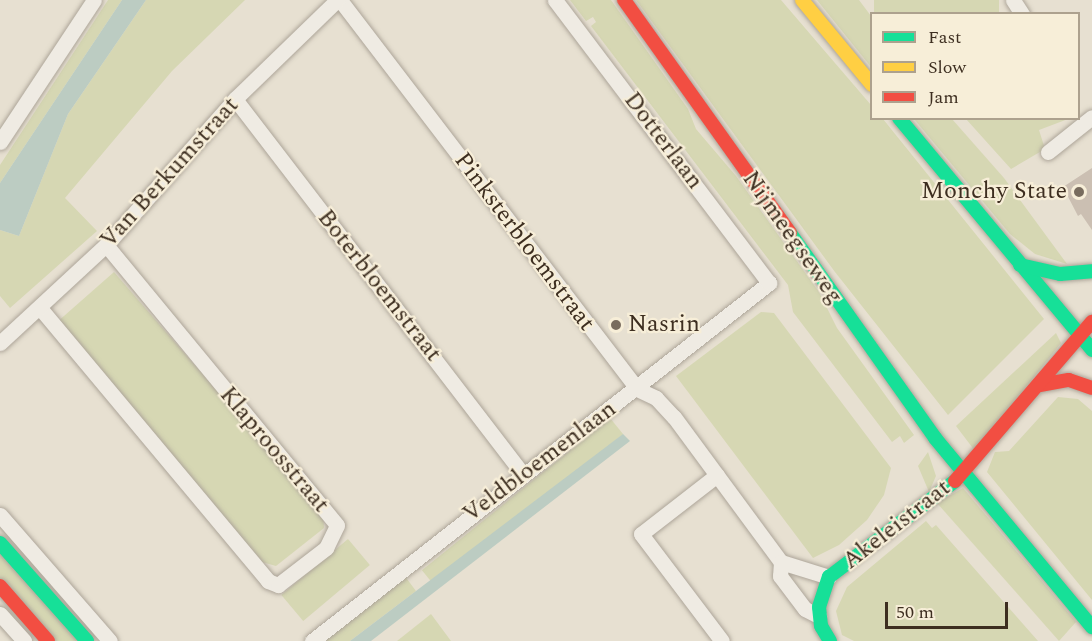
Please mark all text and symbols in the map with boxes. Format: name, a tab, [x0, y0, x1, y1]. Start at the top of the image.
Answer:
legend	[870, 12, 1080, 120]
text: Fast	[928, 24, 961, 51]
text: Slow	[928, 54, 966, 81]
text: Jam	[928, 84, 959, 111]
street label: Dotterlaan	[617, 87, 709, 195]
street label: Van Berkumstraat	[95, 92, 245, 254]
street label: Pinksterbloemstraat	[448, 147, 600, 337]
street label: Nijmeegseweg	[736, 166, 848, 310]
place label: Monchy State	[921, 178, 1067, 206]
marker: Monchy State	[1072, 185, 1086, 199]
street label: Boterbloemstraat	[311, 204, 447, 368]
place label: Nasrin	[628, 311, 700, 339]
marker: Nasrin	[609, 318, 623, 332]
street label: Klaproosstraat	[213, 381, 335, 519]
street label: Veldbloemenlaan	[458, 395, 622, 529]
street label: Akeleistraat	[837, 474, 957, 576]
scale bar	[888, 590, 1011, 628]
text: 50 m	[896, 599, 934, 626]

